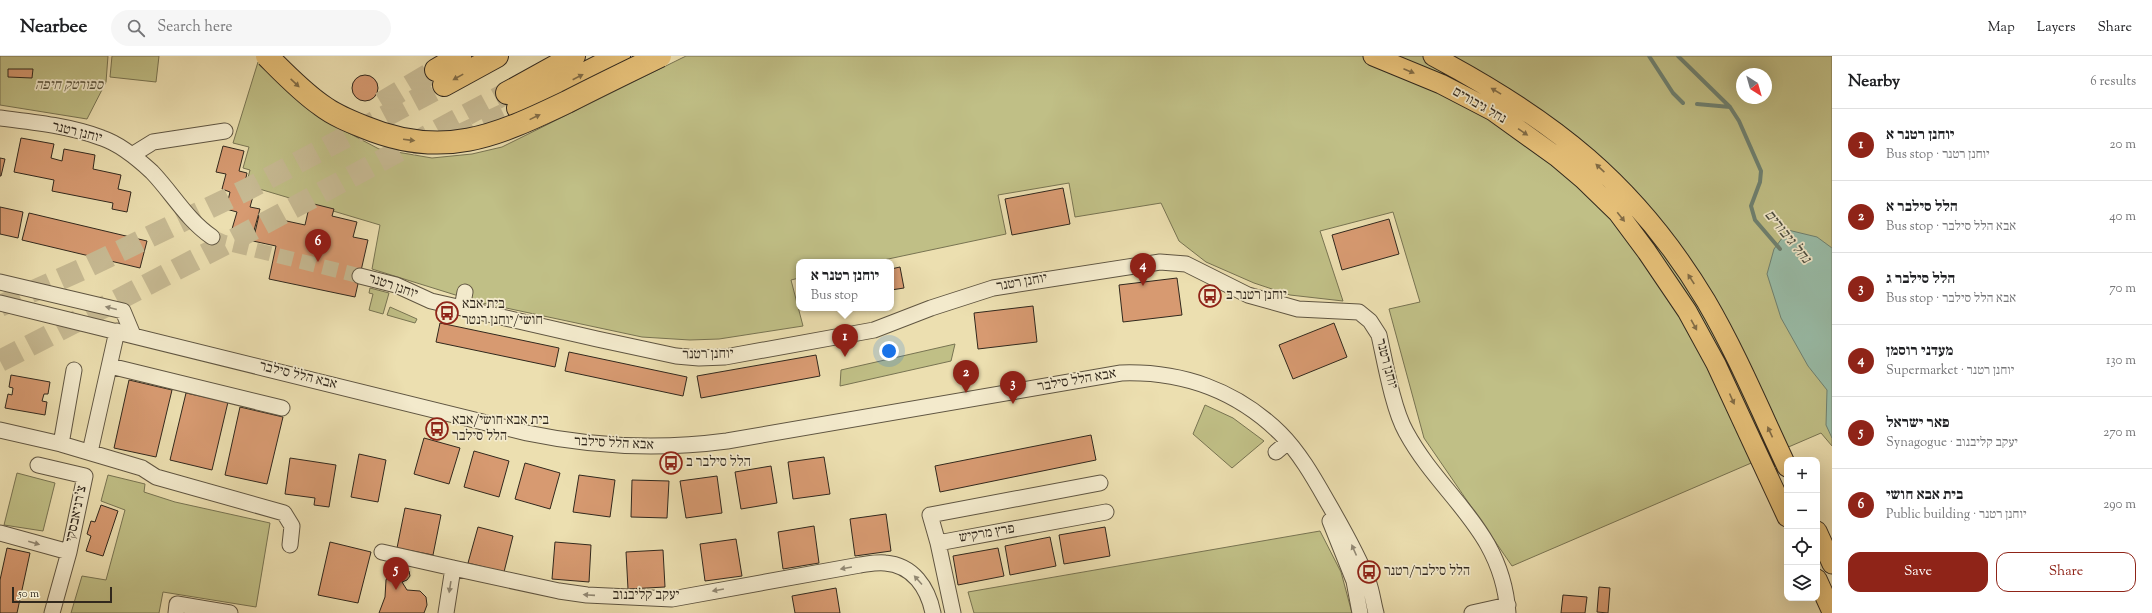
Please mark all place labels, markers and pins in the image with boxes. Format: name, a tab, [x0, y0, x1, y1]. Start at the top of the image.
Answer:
pin: 6	[305, 229, 331, 262]
pin: 4	[1130, 253, 1156, 286]
bus stop icon: יוחנן רטנר ב	[1197, 283, 1223, 309]
place label: יוחנן רטנר ב	[1226, 286, 1287, 306]
place label: בית אבא חושי/יוחנן רנטר	[462, 295, 543, 331]
bus stop icon: בית אבא חושי/יוחנן רנטר	[434, 300, 460, 326]
pin: 1	[832, 324, 858, 357]
pin: 2	[953, 360, 979, 393]
pin: 3	[1000, 371, 1026, 404]
place label: בית אבא חושי/אבא הלל סילבר	[452, 411, 549, 447]
bus stop icon: בית אבא חושי/אבא הלל סילבר	[424, 416, 450, 442]
bus stop icon: הלל סילבר ב	[658, 450, 684, 476]
place label: הלל סילבר ב	[686, 453, 751, 473]
pin: 5	[383, 557, 409, 590]
bus stop icon: הלל סילבר/רטנר	[1356, 559, 1382, 585]
place label: הלל סילבר/רטנר	[1384, 562, 1470, 582]

